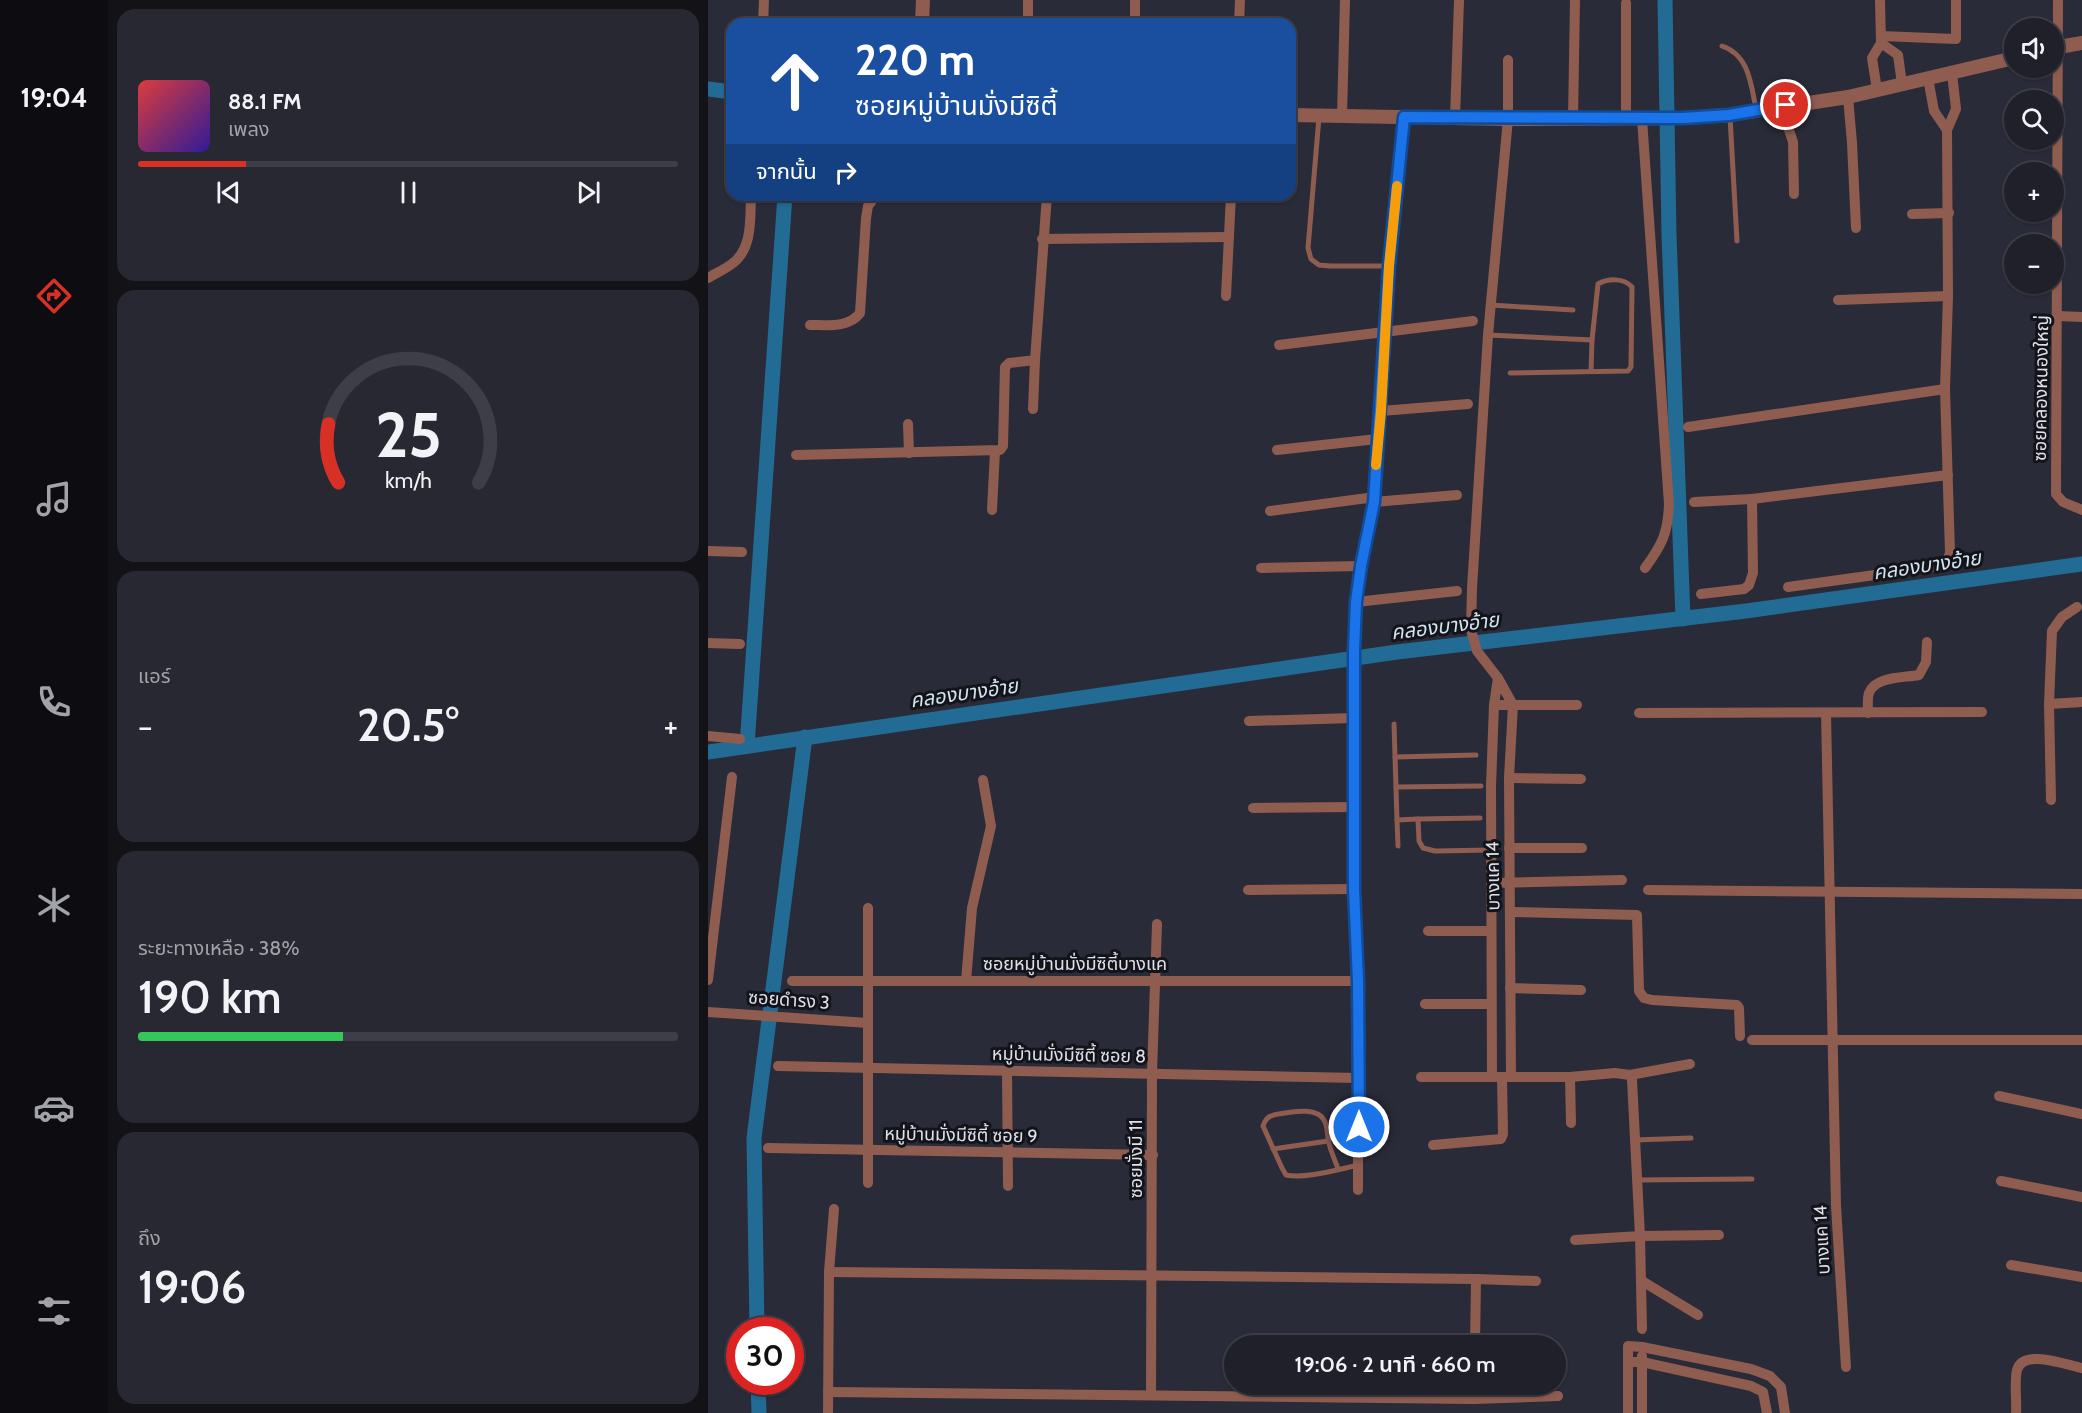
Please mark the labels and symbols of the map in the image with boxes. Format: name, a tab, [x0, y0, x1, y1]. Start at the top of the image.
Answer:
pin	[1760, 79, 1811, 130]
street label: ซอยคลองหนองใหญ่	[2029, 315, 2053, 461]
water label: คลองบางอ้าย	[1872, 545, 1984, 584]
water label: คลองบางอ้าย	[1390, 607, 1502, 645]
water label: คลองบางอ้าย	[909, 673, 1021, 712]
street label: บางแค 14	[1481, 841, 1505, 911]
street label: ซอยหมู่บ้านมั่งมีซิตี้บางแค	[983, 951, 1167, 976]
street label: ซอยดำรง 3	[747, 986, 831, 1014]
street label: หมู่บ้านมั่งมีซิตี้ ซอย 8	[992, 1041, 1146, 1068]
position arrow	[1327, 1095, 1391, 1159]
street label: ซอยมั่งมี 11	[1124, 1120, 1147, 1198]
street label: หมู่บ้านมั่งมีซิตี้ ซอย 9	[884, 1121, 1038, 1148]
street label: บางแค 14	[1809, 1205, 1835, 1275]
speed limit sign: 30	[726, 1317, 804, 1395]

